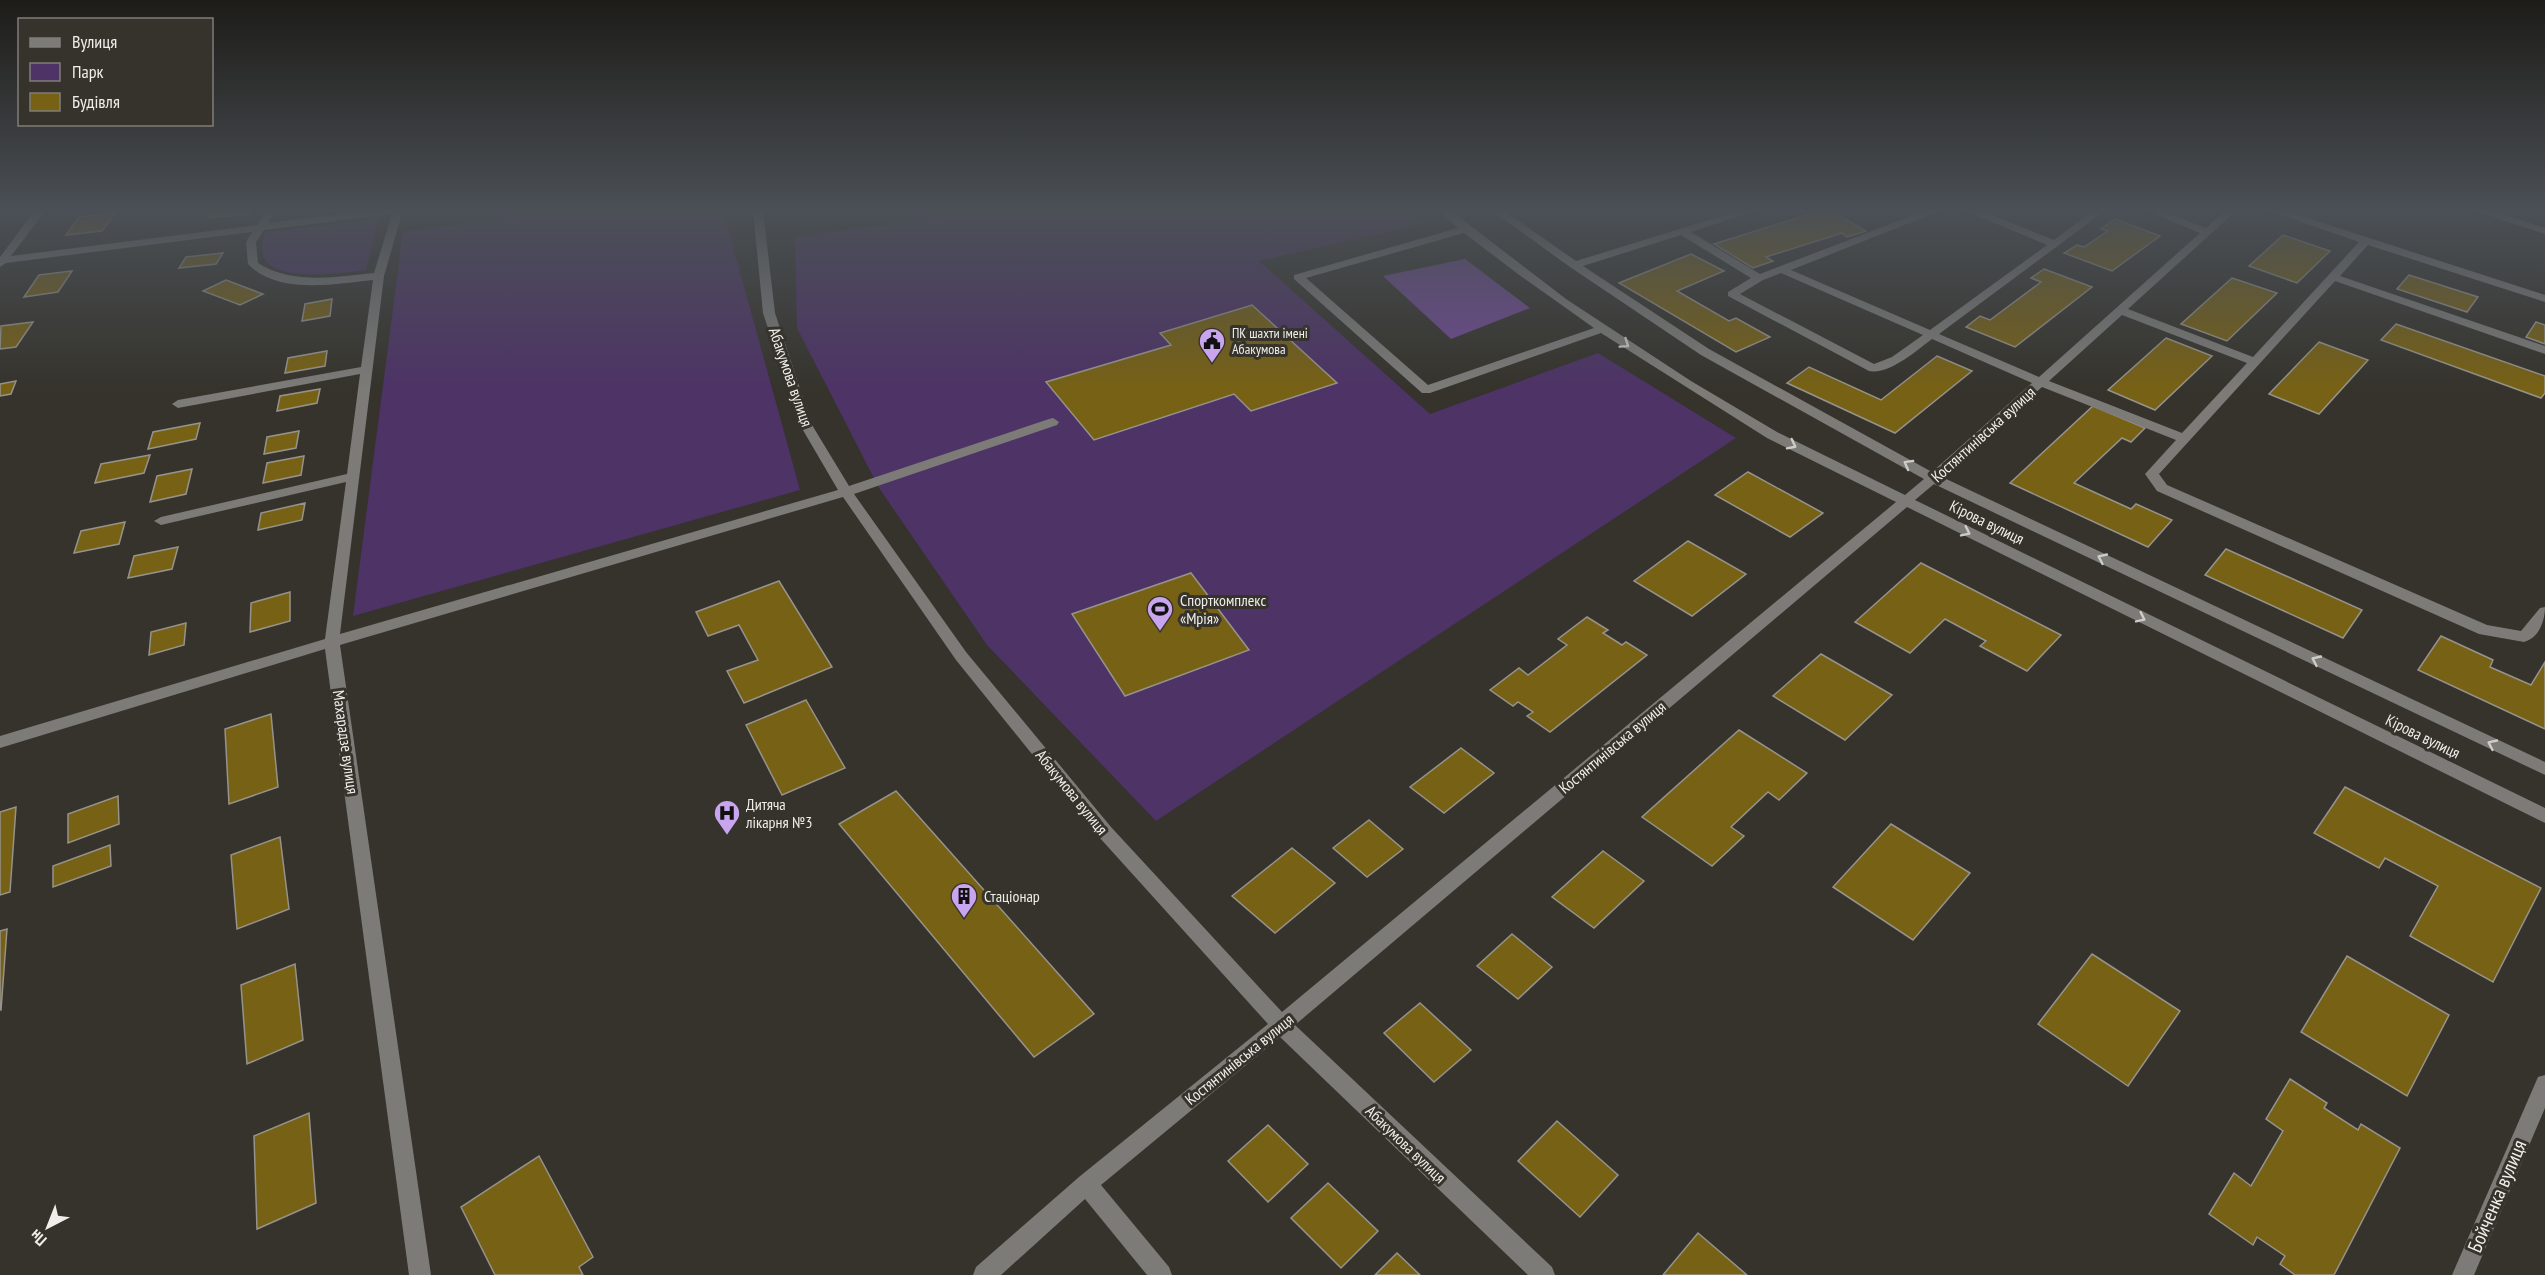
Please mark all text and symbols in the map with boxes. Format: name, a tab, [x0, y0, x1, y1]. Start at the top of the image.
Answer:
legend	[18, 18, 213, 126]
text: Вулиця	[72, 30, 117, 53]
text: Парк	[72, 60, 103, 83]
text: Будівля	[72, 90, 120, 113]
place label: ПК шахти імені Абакумова	[1232, 324, 1308, 358]
street label: Абакумова вулиця	[765, 325, 817, 429]
public building icon: ПК шахти імені Абакумова	[1197, 326, 1227, 364]
one-way arrow	[1618, 337, 1629, 348]
street label: Костянтинівська вулиця	[1927, 382, 2039, 486]
one-way arrow	[1786, 438, 1796, 449]
one-way arrow	[1903, 460, 1914, 471]
street label: Кірова вулиця	[1946, 495, 2028, 549]
one-way arrow	[1960, 525, 1971, 537]
one-way arrow	[2097, 554, 2108, 566]
place label: Спорткомплекс «Мрія»	[1180, 590, 1266, 628]
sports icon: Спорткомплекс «Мрія»	[1145, 594, 1175, 632]
one-way arrow	[2135, 611, 2146, 622]
one-way arrow	[2312, 656, 2323, 668]
street label: Махарадзе вулиця	[329, 689, 363, 795]
street label: Костянтинівська вулиця	[1554, 696, 1670, 798]
street label: Кірова вулиця	[2382, 709, 2464, 763]
one-way arrow	[2488, 739, 2499, 751]
street label: Абакумова вулиця	[1032, 745, 1112, 839]
place label: Дитяча лікарня №3	[745, 794, 812, 832]
hospital icon: Дитяча лікарня №3	[712, 798, 742, 836]
building icon: Стаціонар	[949, 881, 979, 919]
place label: Стаціонар	[984, 886, 1040, 906]
street label: Костянтинівська вулиця	[1181, 1009, 1297, 1109]
street label: Абакумова вулиця	[1362, 1101, 1450, 1187]
street label: Бойченка вулиця	[2462, 1136, 2532, 1256]
north arrow	[18, 1197, 78, 1257]
text: Пн	[26, 1226, 50, 1251]

